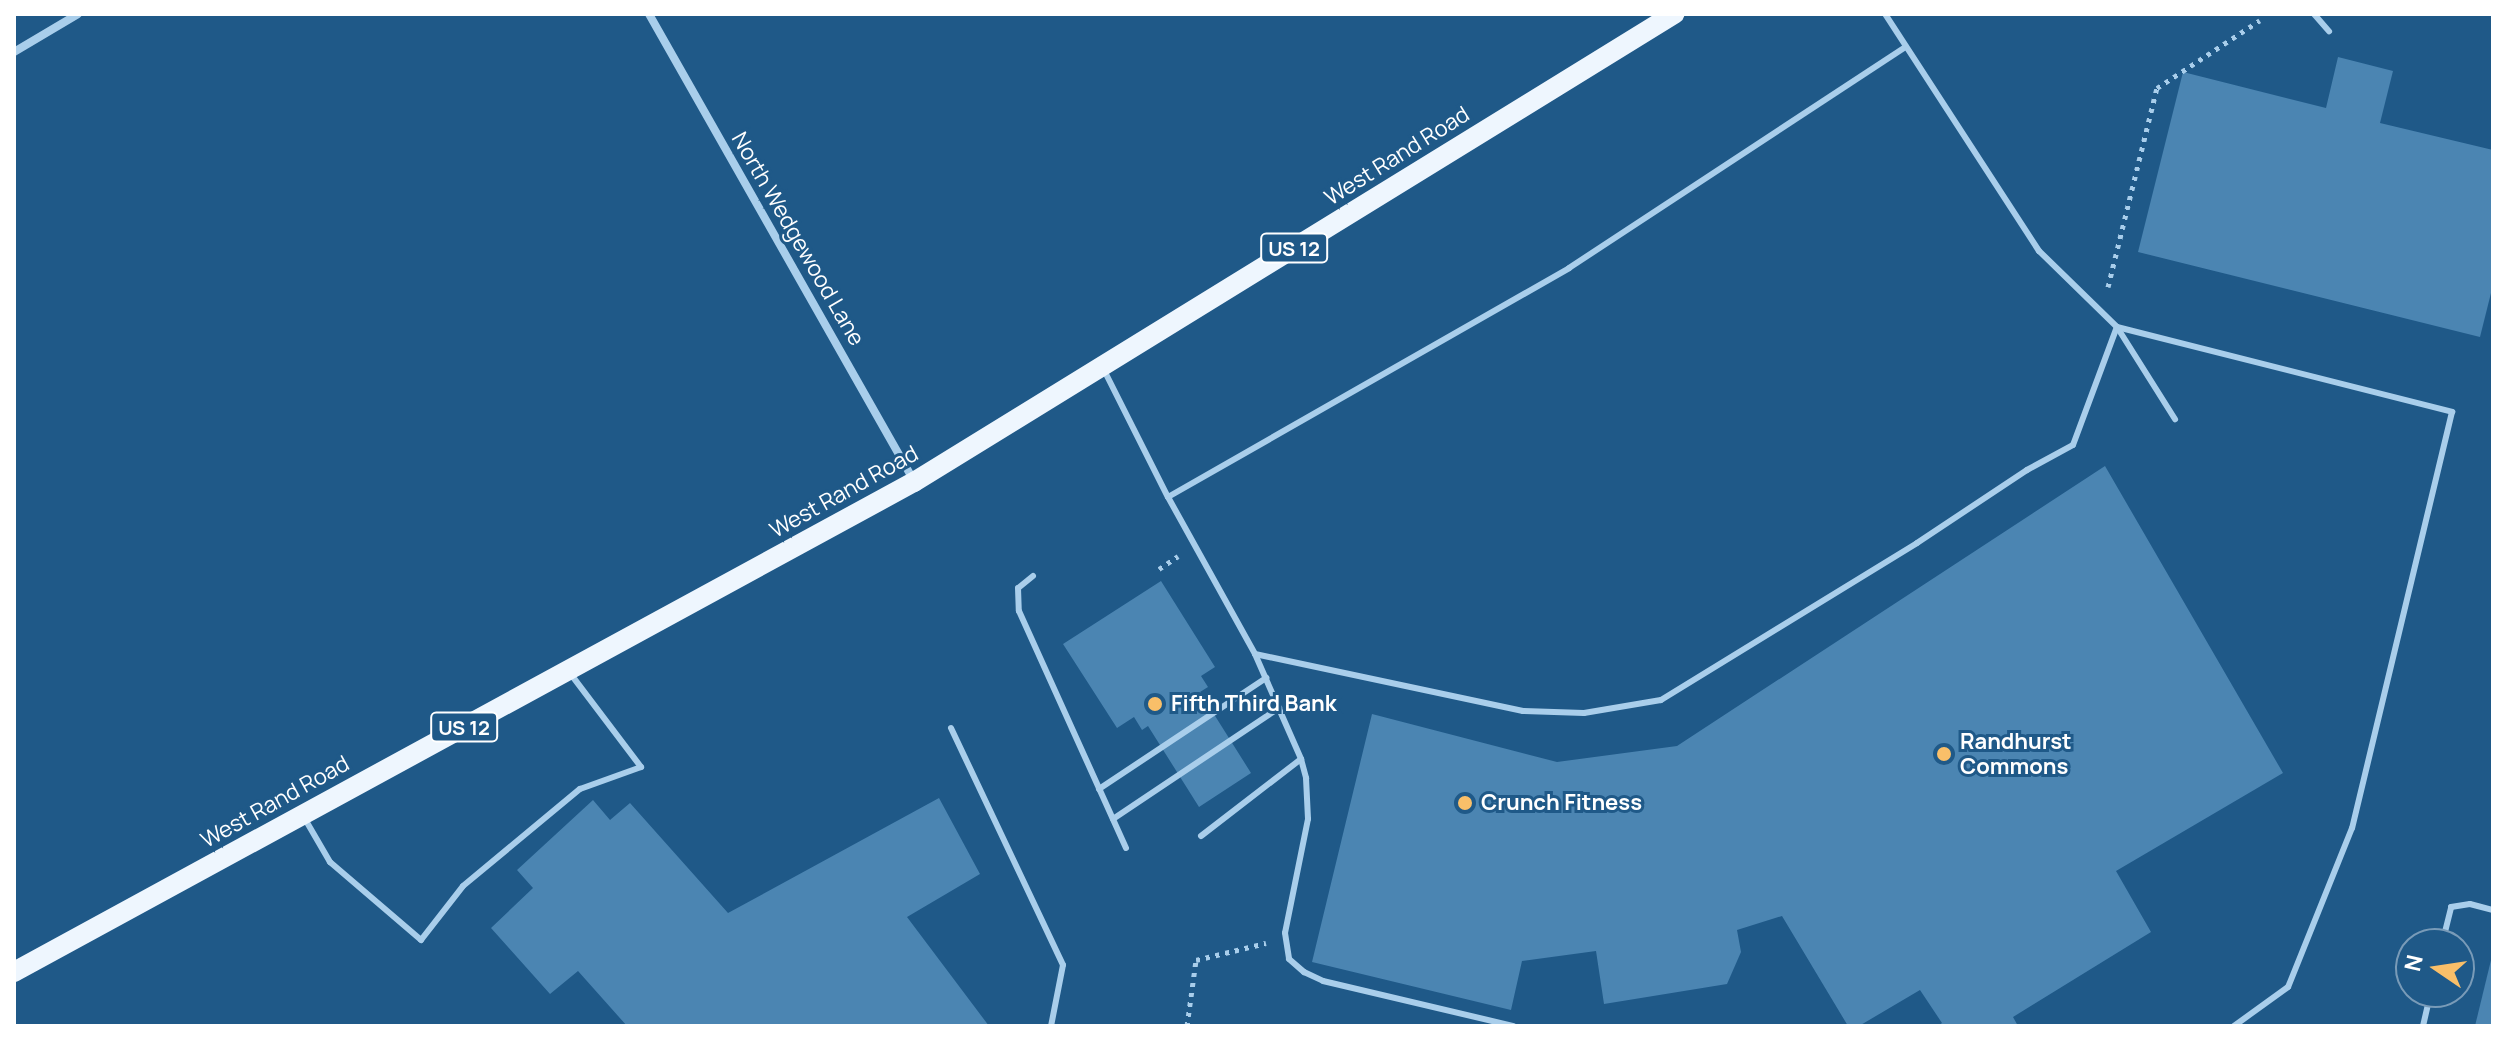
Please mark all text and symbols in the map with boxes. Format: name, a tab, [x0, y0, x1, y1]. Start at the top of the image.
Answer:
street label: West Rand Road	[1320, 101, 1474, 211]
street label: North Wedgewood Lane	[726, 128, 870, 350]
road number: US 12	[1260, 232, 1328, 264]
street label: West Rand Road	[765, 440, 923, 544]
place label: Fifth Third Bank	[1171, 691, 1337, 717]
marker: Fifth Third Bank	[1146, 695, 1164, 713]
road number: US 12	[430, 711, 498, 743]
place label: Randhurst Commons	[1960, 728, 2072, 780]
marker: Randhurst Commons	[1935, 745, 1953, 763]
street label: West Rand Road	[196, 750, 354, 854]
place label: Crunch Fitness	[1481, 790, 1642, 816]
marker: Crunch Fitness	[1456, 794, 1474, 812]
north arrow	[2395, 928, 2475, 1008]
text: N	[2397, 952, 2430, 974]

